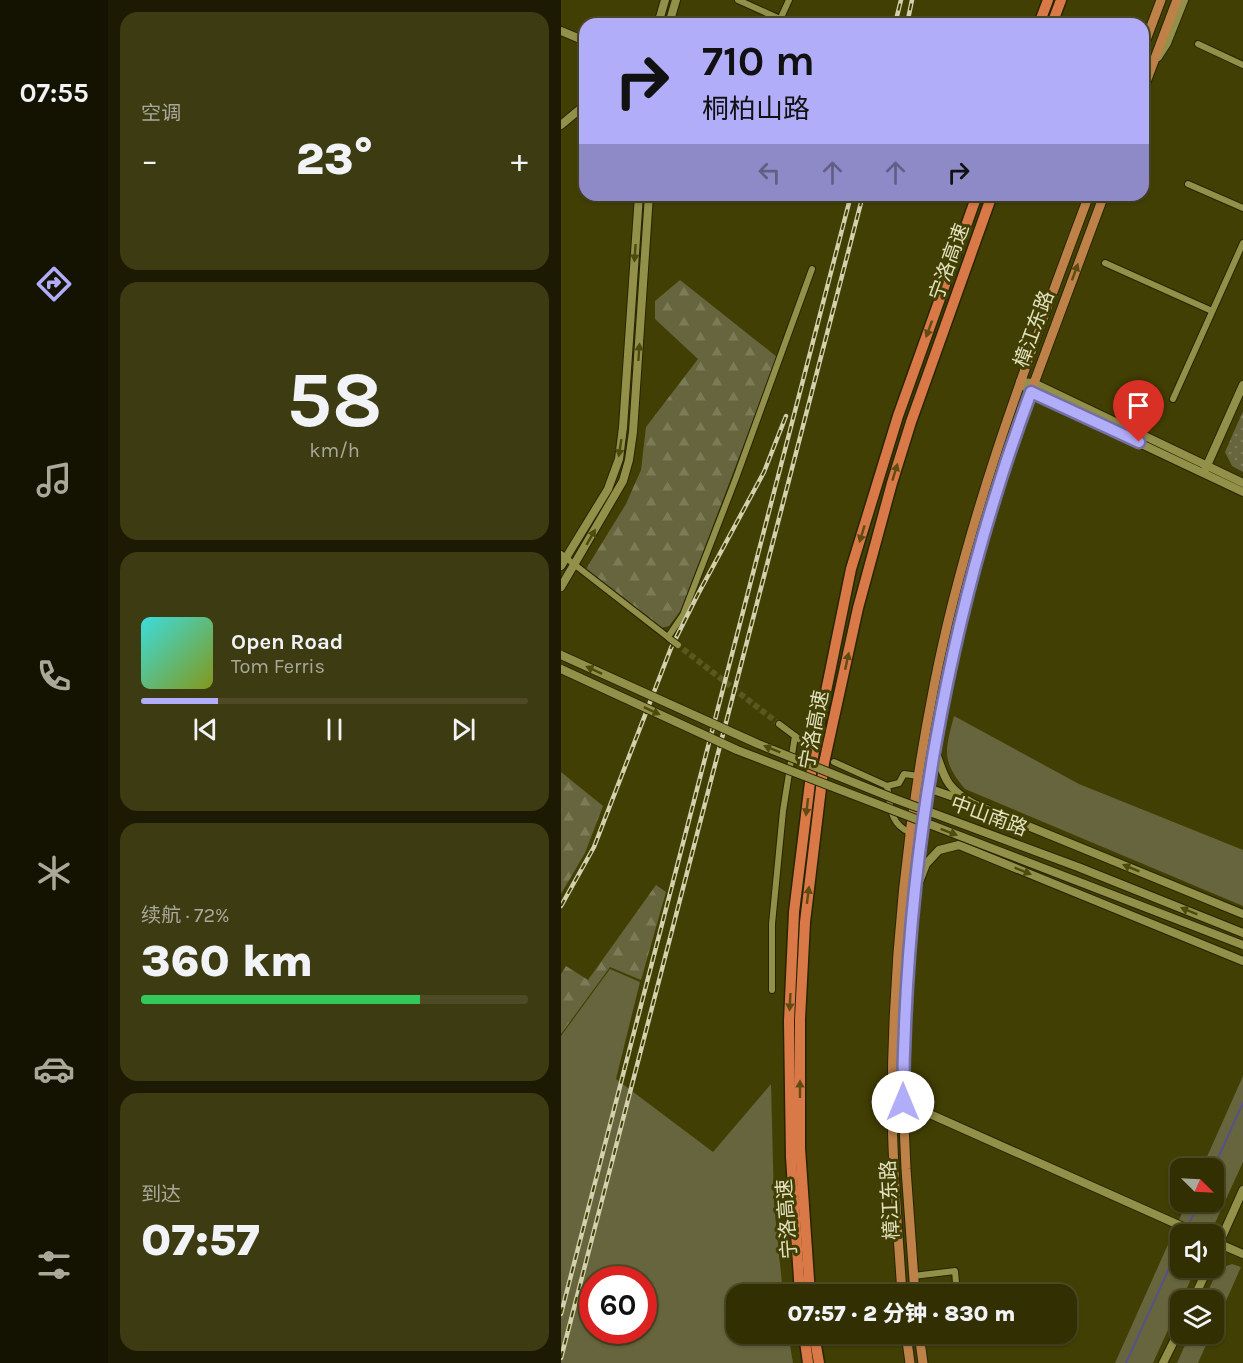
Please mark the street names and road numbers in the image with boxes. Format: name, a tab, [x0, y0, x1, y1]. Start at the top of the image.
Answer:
street label: 宁洛高速	[925, 220, 973, 304]
street label: 樟江东路	[1010, 287, 1058, 371]
street label: 宁洛高速	[795, 689, 833, 771]
street label: 中山南路	[947, 792, 1031, 840]
street label: 樟江东路	[876, 1159, 904, 1241]
street label: 宁洛高速	[773, 1178, 801, 1260]

